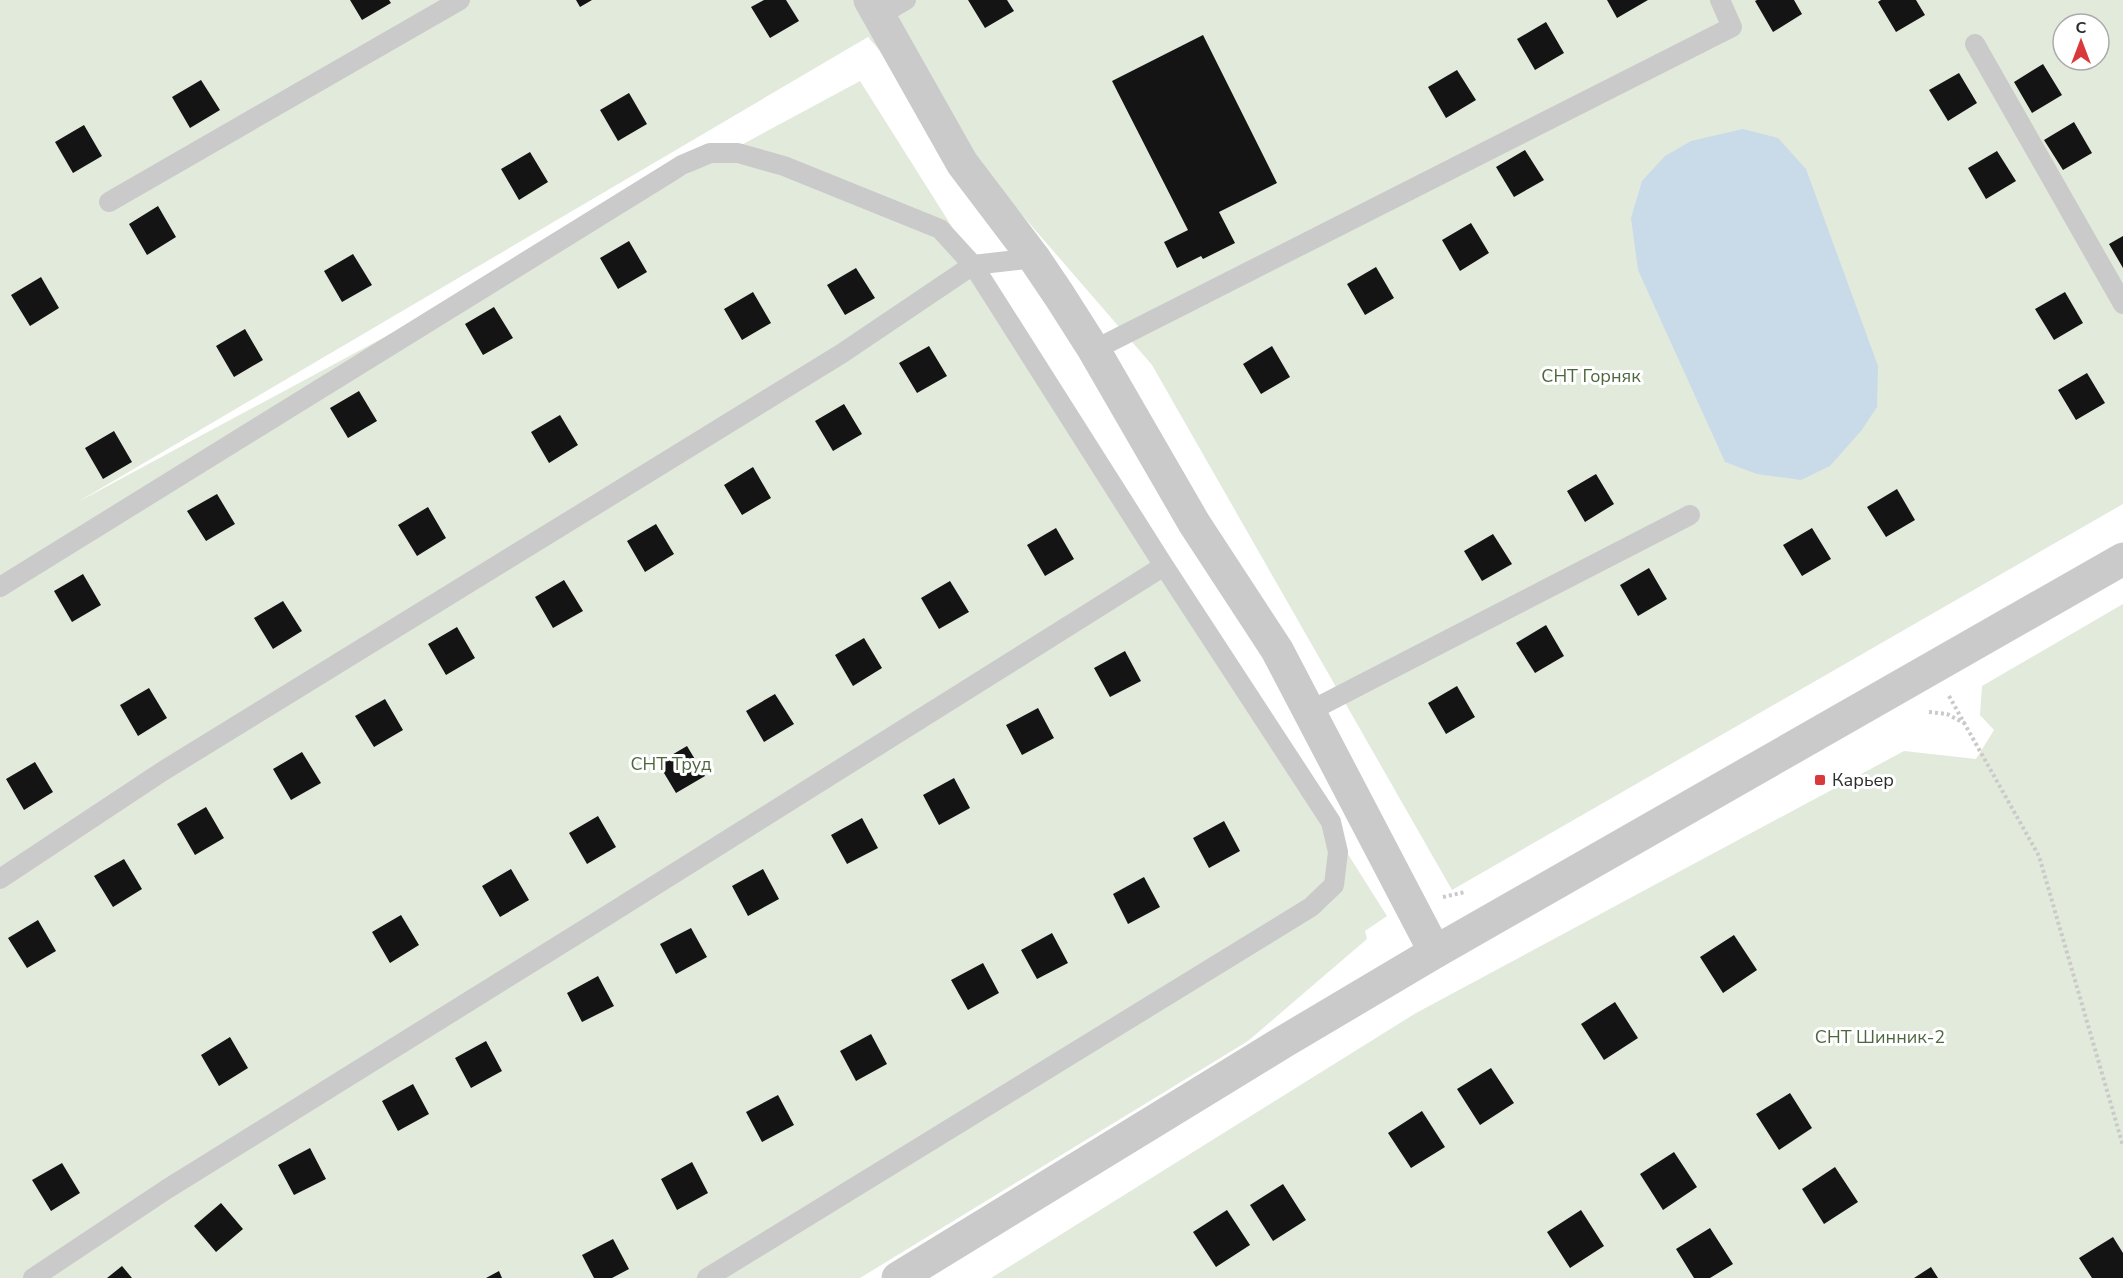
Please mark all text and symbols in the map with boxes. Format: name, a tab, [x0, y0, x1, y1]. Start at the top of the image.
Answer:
north arrow	[2051, 12, 2111, 72]
text: С	[2076, 17, 2087, 39]
park label: СНТ Горняк	[1541, 364, 1641, 388]
park label: СНТ Труд	[630, 752, 712, 776]
place label: Карьер	[1832, 768, 1894, 792]
marker: Карьер	[1813, 773, 1827, 787]
park label: СНТ Шинник-2	[1815, 1025, 1945, 1049]

